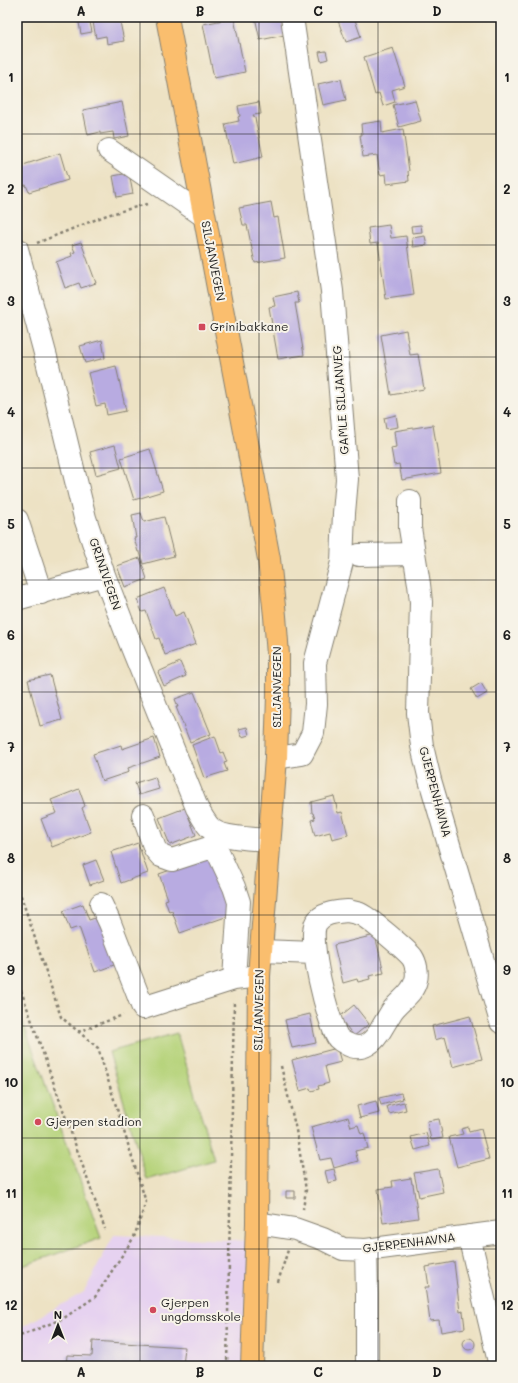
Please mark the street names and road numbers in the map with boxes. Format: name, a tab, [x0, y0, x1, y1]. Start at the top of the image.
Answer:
street label: SILJANVEGEN	[198, 219, 230, 302]
street label: GAMLE SILJANVEG	[328, 345, 352, 455]
street label: GRINIVEGEN	[86, 536, 126, 612]
street label: SILJANVEGEN	[268, 646, 284, 728]
street label: GJERPENHAVNA	[416, 745, 456, 839]
street label: SILJANVEGEN	[249, 969, 267, 1051]
street label: GJERPENHAVNA	[362, 1228, 456, 1256]

